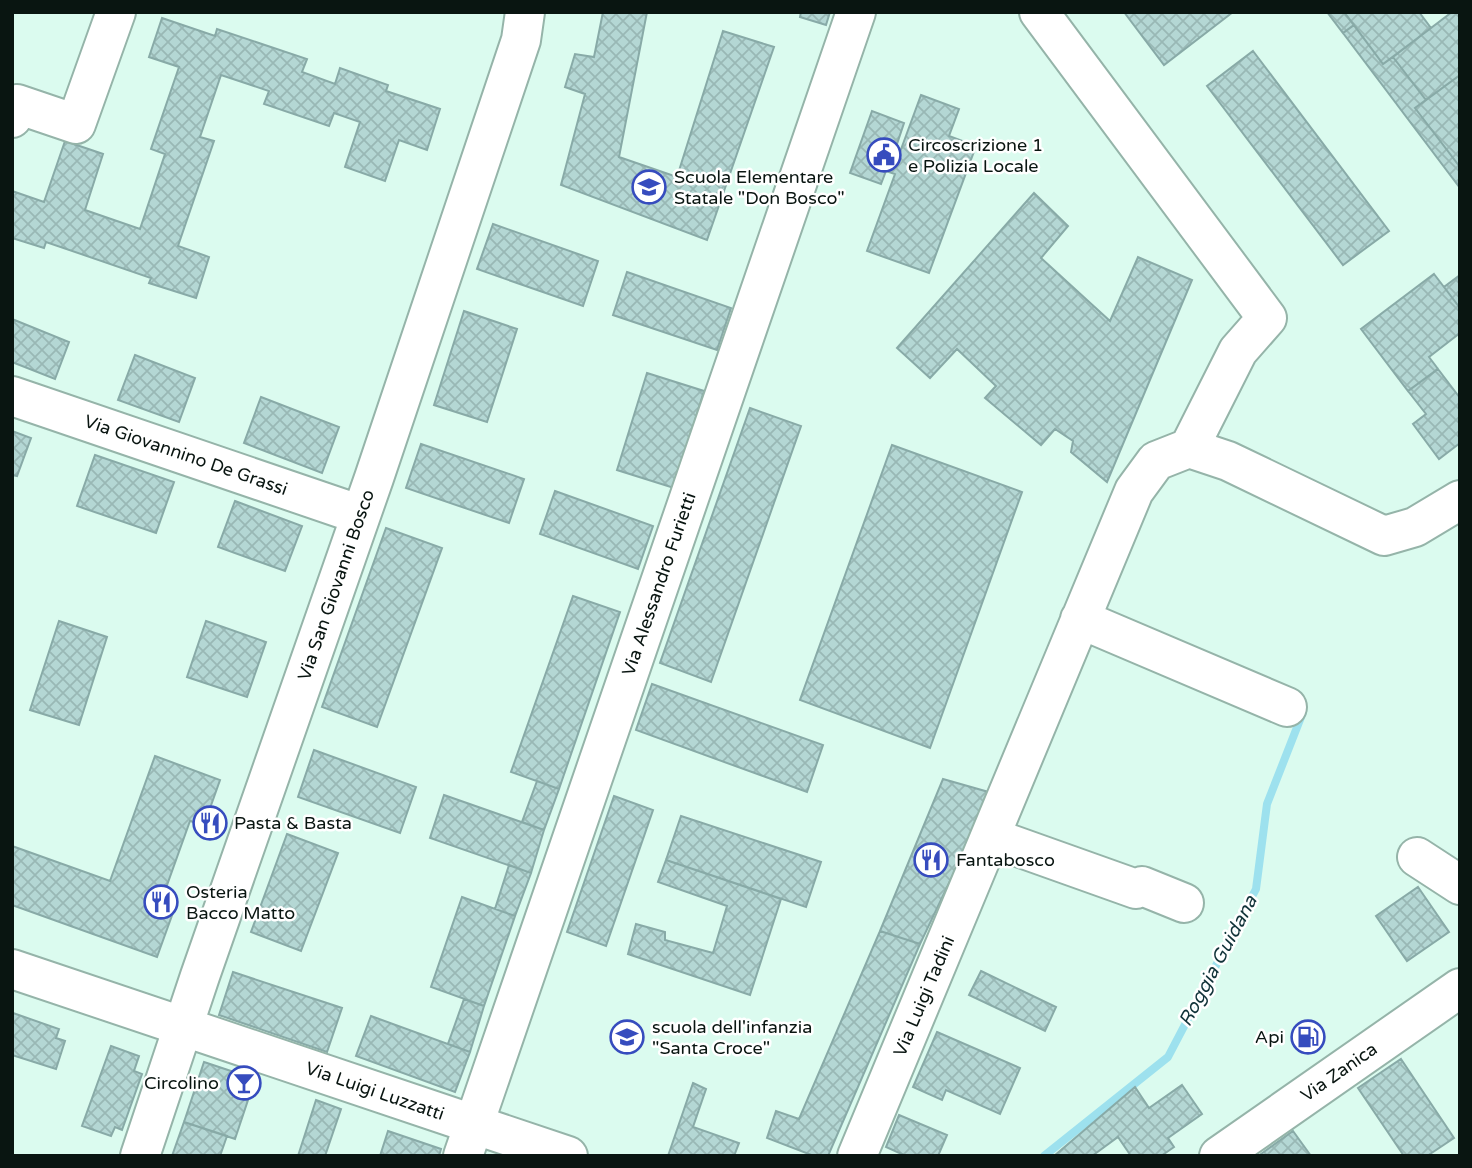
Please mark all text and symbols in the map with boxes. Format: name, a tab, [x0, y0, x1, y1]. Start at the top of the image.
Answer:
place label: Circoscrizione 1 e Polizia Locale	[908, 134, 1043, 177]
public building icon: Circoscrizione 1 e Polizia Locale	[865, 136, 903, 174]
place label: Scuola Elementare Statale "Don Bosco"	[674, 166, 845, 209]
school or university icon: Scuola Elementare Statale "Don Bosco"	[630, 168, 668, 206]
street label: Via Giovannino De Grassi	[81, 410, 291, 500]
street label: Via San Giovanni Bosco	[293, 487, 379, 683]
street label: Via Alessandro Furietti	[617, 489, 701, 679]
restaurant icon: Pasta & Basta	[191, 804, 229, 842]
place label: Pasta & Basta	[234, 812, 352, 834]
restaurant icon: Fantabosco	[912, 841, 950, 879]
place label: Fantabosco	[956, 849, 1055, 871]
place label: Osteria Bacco Matto	[186, 881, 295, 924]
restaurant icon: Osteria Bacco Matto	[142, 883, 180, 921]
water label: Roggia Guidana	[1174, 891, 1262, 1030]
street label: Via Luigi Tadini	[889, 932, 959, 1060]
place label: scuola dell'infanzia "Santa Croce"	[652, 1016, 812, 1059]
school or university icon: scuola dell'infanzia "Santa Croce"	[608, 1018, 646, 1056]
fuel station icon: Api	[1289, 1018, 1327, 1056]
place label: Api	[1255, 1026, 1284, 1048]
street label: Via Zanica	[1297, 1038, 1381, 1106]
street label: Via Luigi Luzzatti	[303, 1057, 447, 1125]
bar icon: Circolino	[225, 1064, 263, 1102]
place label: Circolino	[144, 1072, 219, 1094]

